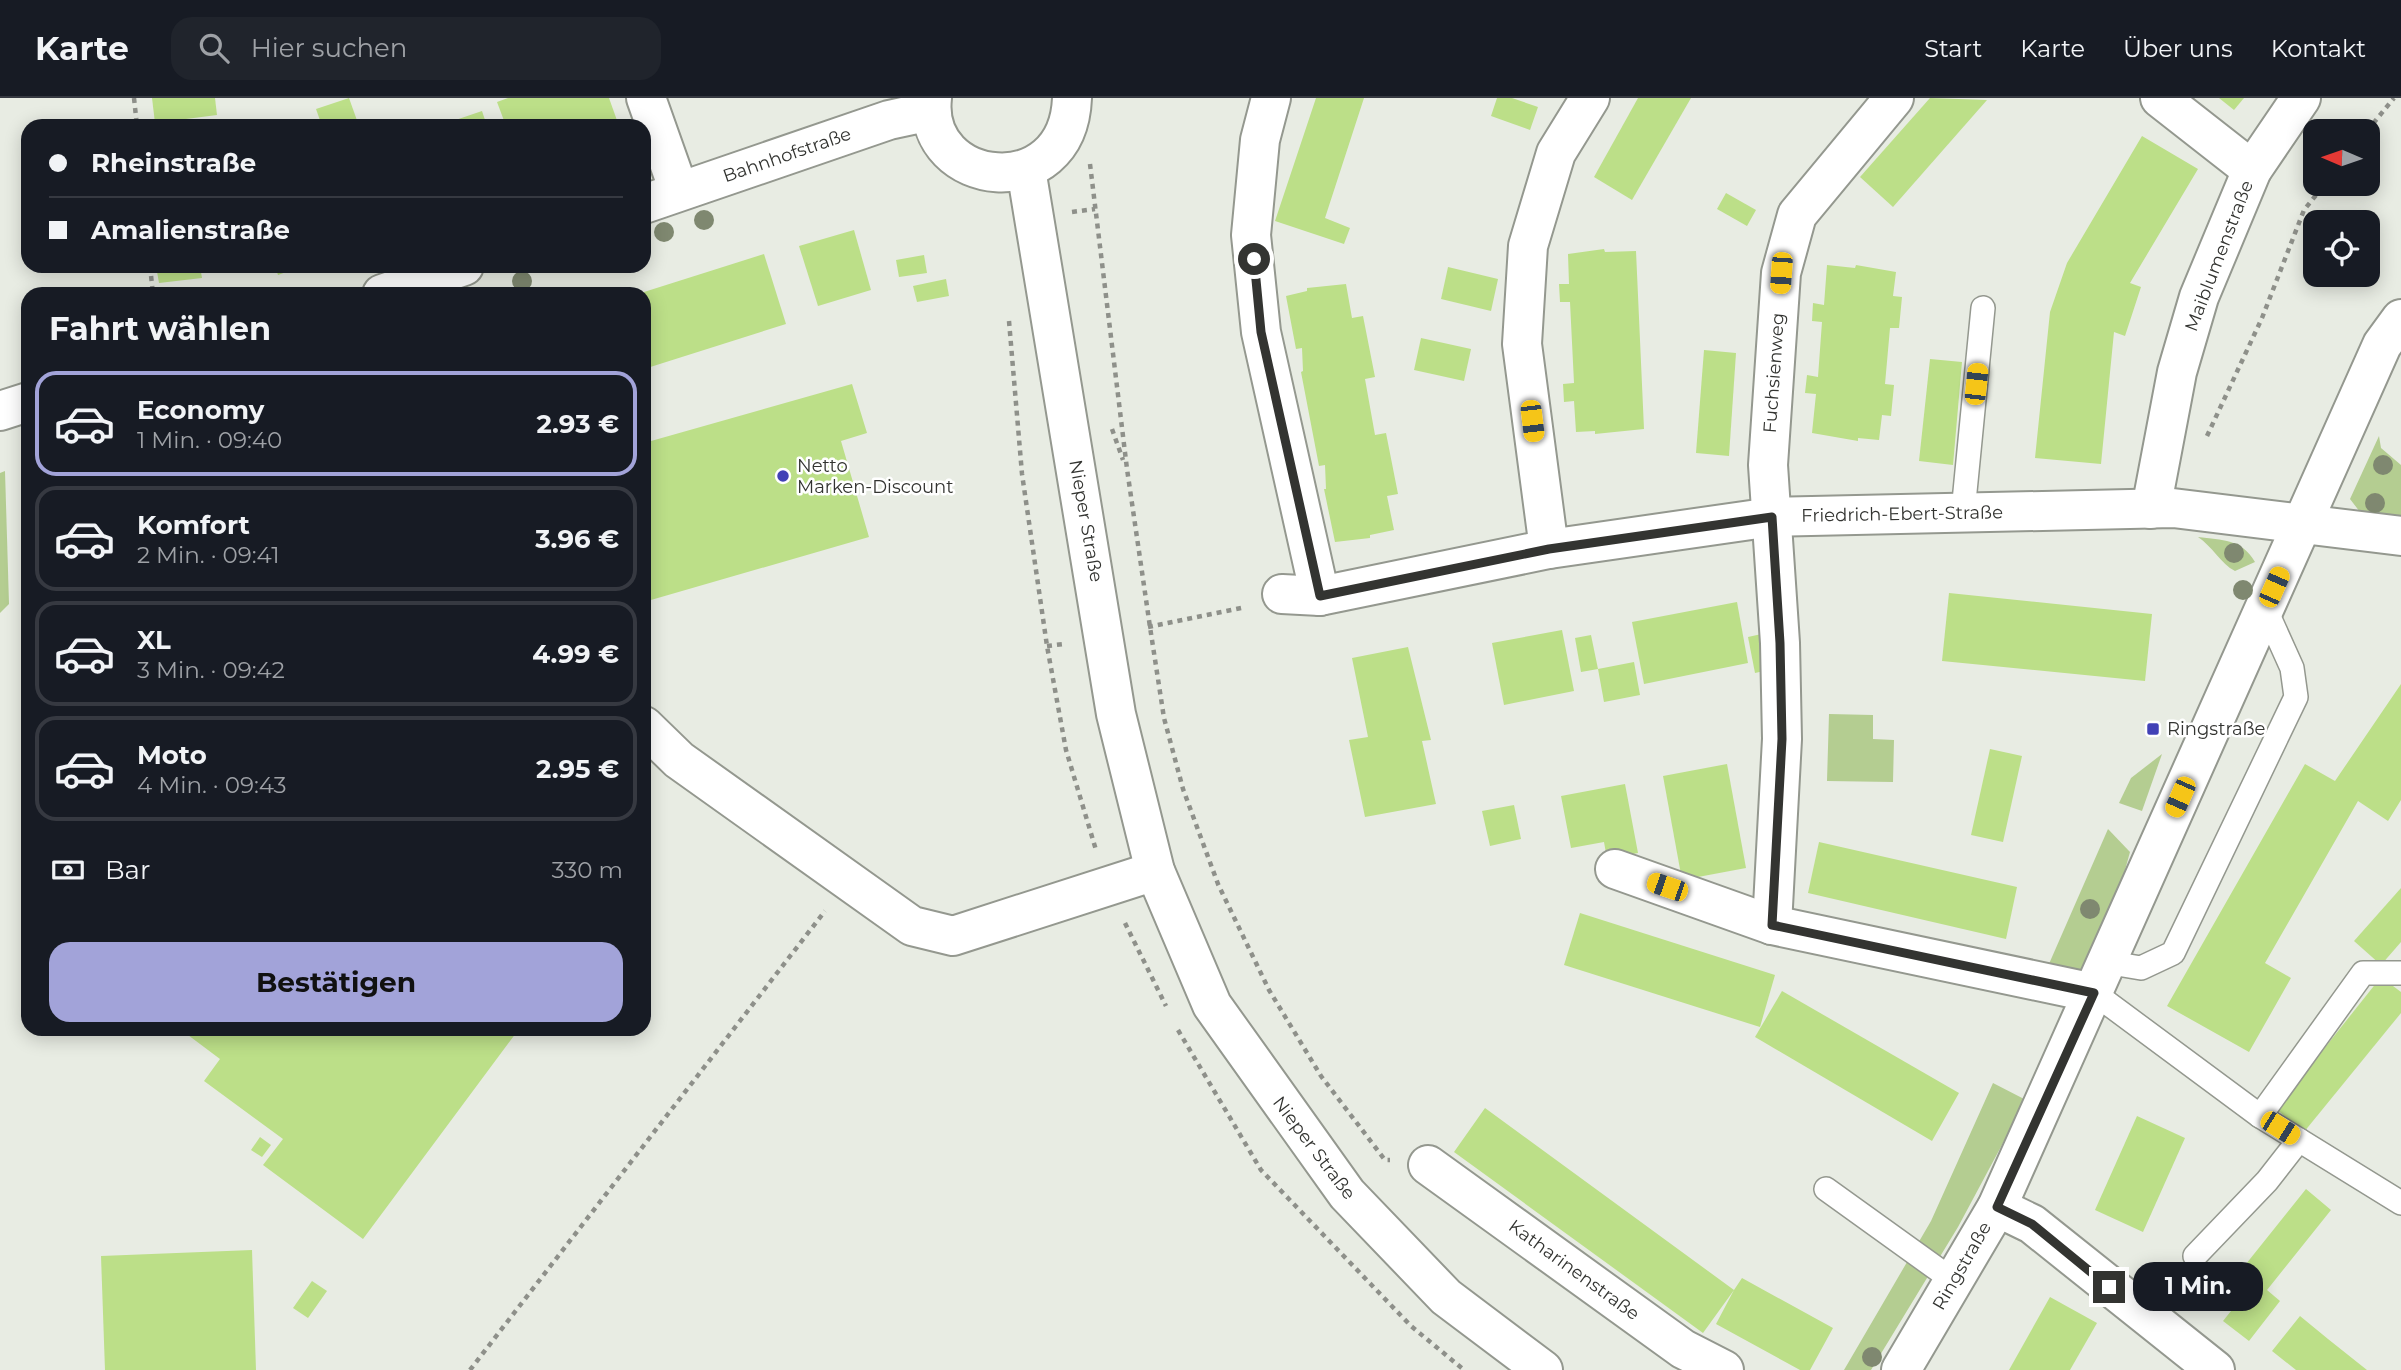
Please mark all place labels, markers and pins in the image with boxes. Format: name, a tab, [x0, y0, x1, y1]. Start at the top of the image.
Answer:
place label: Netto Marken-Discount	[797, 455, 954, 498]
marker: Netto Marken-Discount	[775, 468, 791, 484]
place label: Ringstraße	[2167, 718, 2266, 740]
marker: Ringstraße	[2145, 721, 2161, 737]

